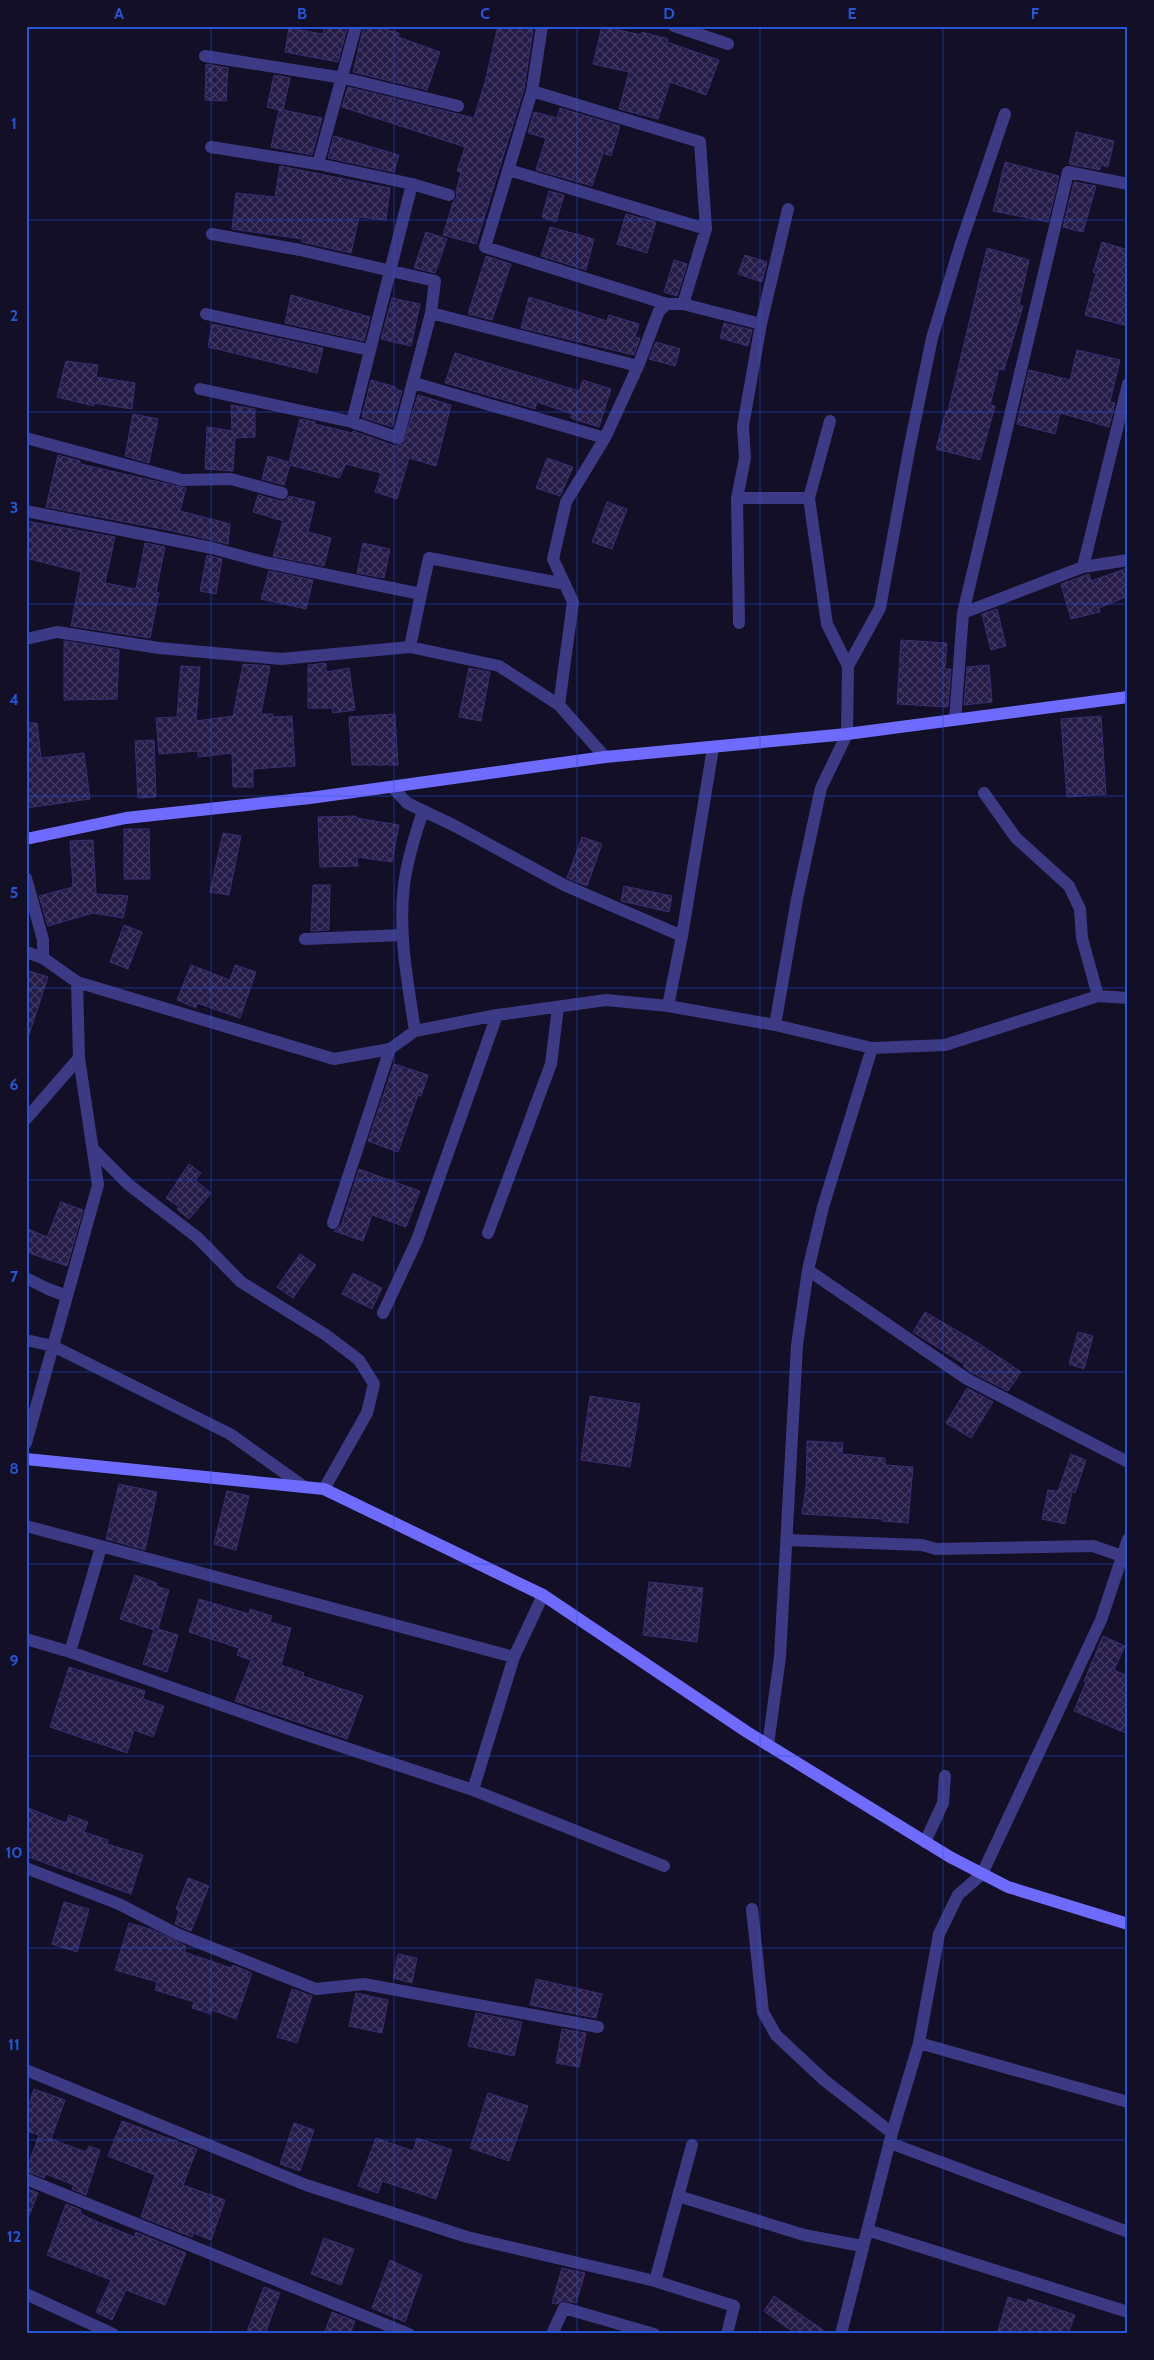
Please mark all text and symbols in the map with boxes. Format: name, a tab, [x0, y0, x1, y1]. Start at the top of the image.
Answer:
text: A	[114, 4, 124, 23]
text: B	[297, 4, 307, 23]
text: C	[480, 4, 490, 23]
text: D	[663, 4, 675, 23]
text: E	[847, 4, 857, 23]
text: F	[1031, 4, 1040, 23]
text: 1	[11, 114, 17, 133]
text: 2	[10, 306, 18, 325]
text: 3	[10, 498, 18, 517]
text: 4	[9, 690, 19, 709]
text: 5	[10, 883, 18, 902]
text: 6	[10, 1075, 19, 1094]
text: 7	[10, 1267, 19, 1286]
text: 8	[9, 1459, 19, 1478]
text: 9	[10, 1651, 19, 1670]
text: 10	[5, 1843, 23, 1862]
text: 11	[8, 2035, 20, 2054]
text: 12	[7, 2227, 21, 2246]

